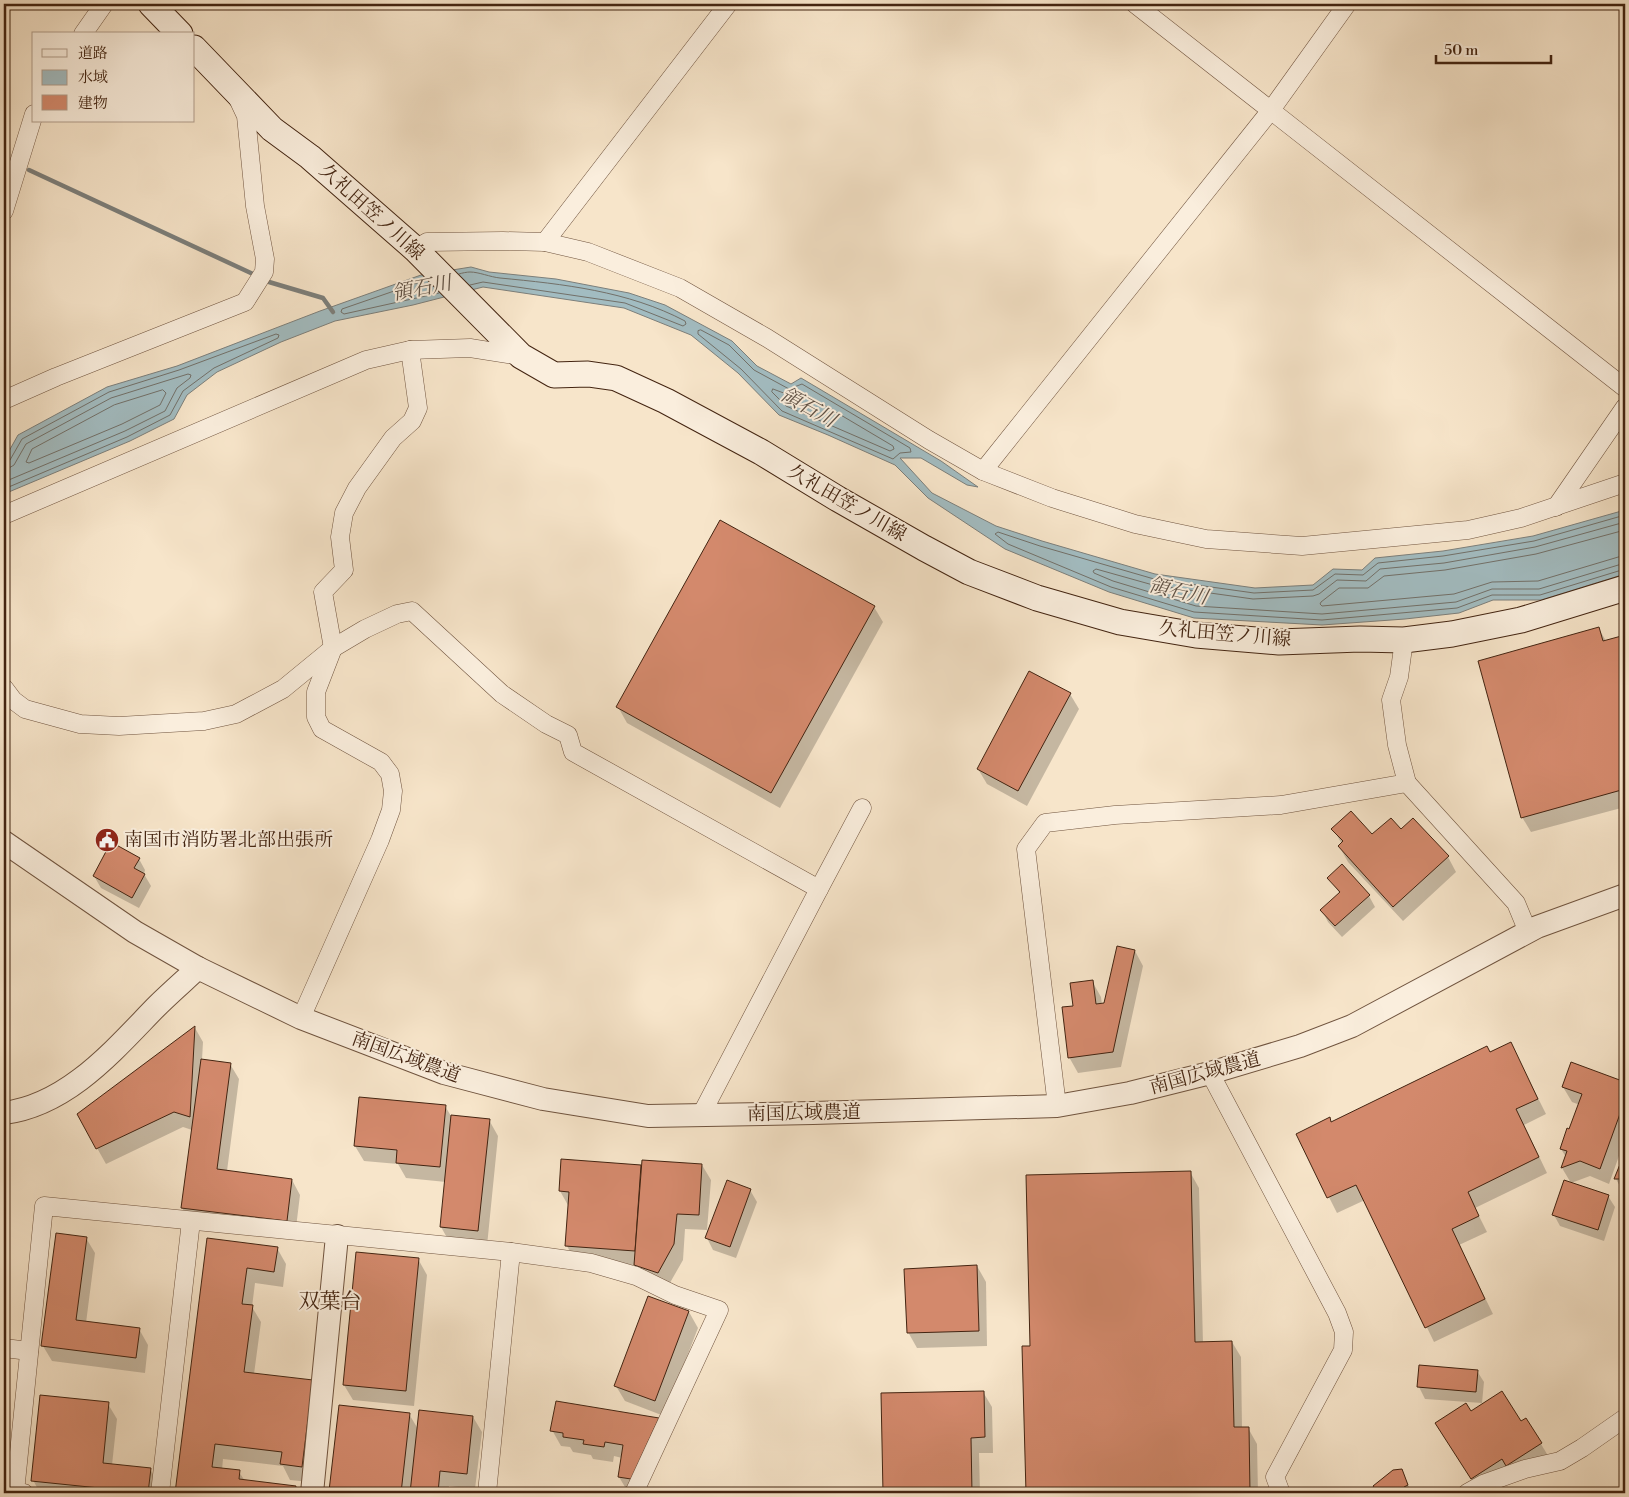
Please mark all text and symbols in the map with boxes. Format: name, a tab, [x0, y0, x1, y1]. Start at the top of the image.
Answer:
legend	[32, 32, 195, 122]
scale bar	[1436, 32, 1552, 64]
text: 50 m	[1444, 41, 1478, 60]
text: 道路	[78, 44, 108, 63]
text: 水域	[78, 68, 108, 87]
text: 建物	[78, 94, 108, 113]
street label: 久礼田笠ノ川線	[315, 159, 429, 265]
water label: 領石川	[390, 271, 456, 307]
water label: 領石川	[776, 383, 842, 434]
street label: 久礼田笠ノ川線	[783, 459, 911, 547]
water label: 領石川	[1146, 573, 1212, 611]
street label: 久礼田笠ノ川線	[1158, 616, 1292, 652]
public building icon: 南国市消防署北部出張所	[94, 827, 120, 853]
place label: 南国市消防署北部出張所	[124, 828, 333, 852]
street label: 南国広域農道	[348, 1026, 464, 1088]
street label: 南国広域農道	[1147, 1047, 1263, 1099]
street label: 南国広域農道	[747, 1100, 861, 1126]
district label: 双葉台	[299, 1289, 362, 1315]

